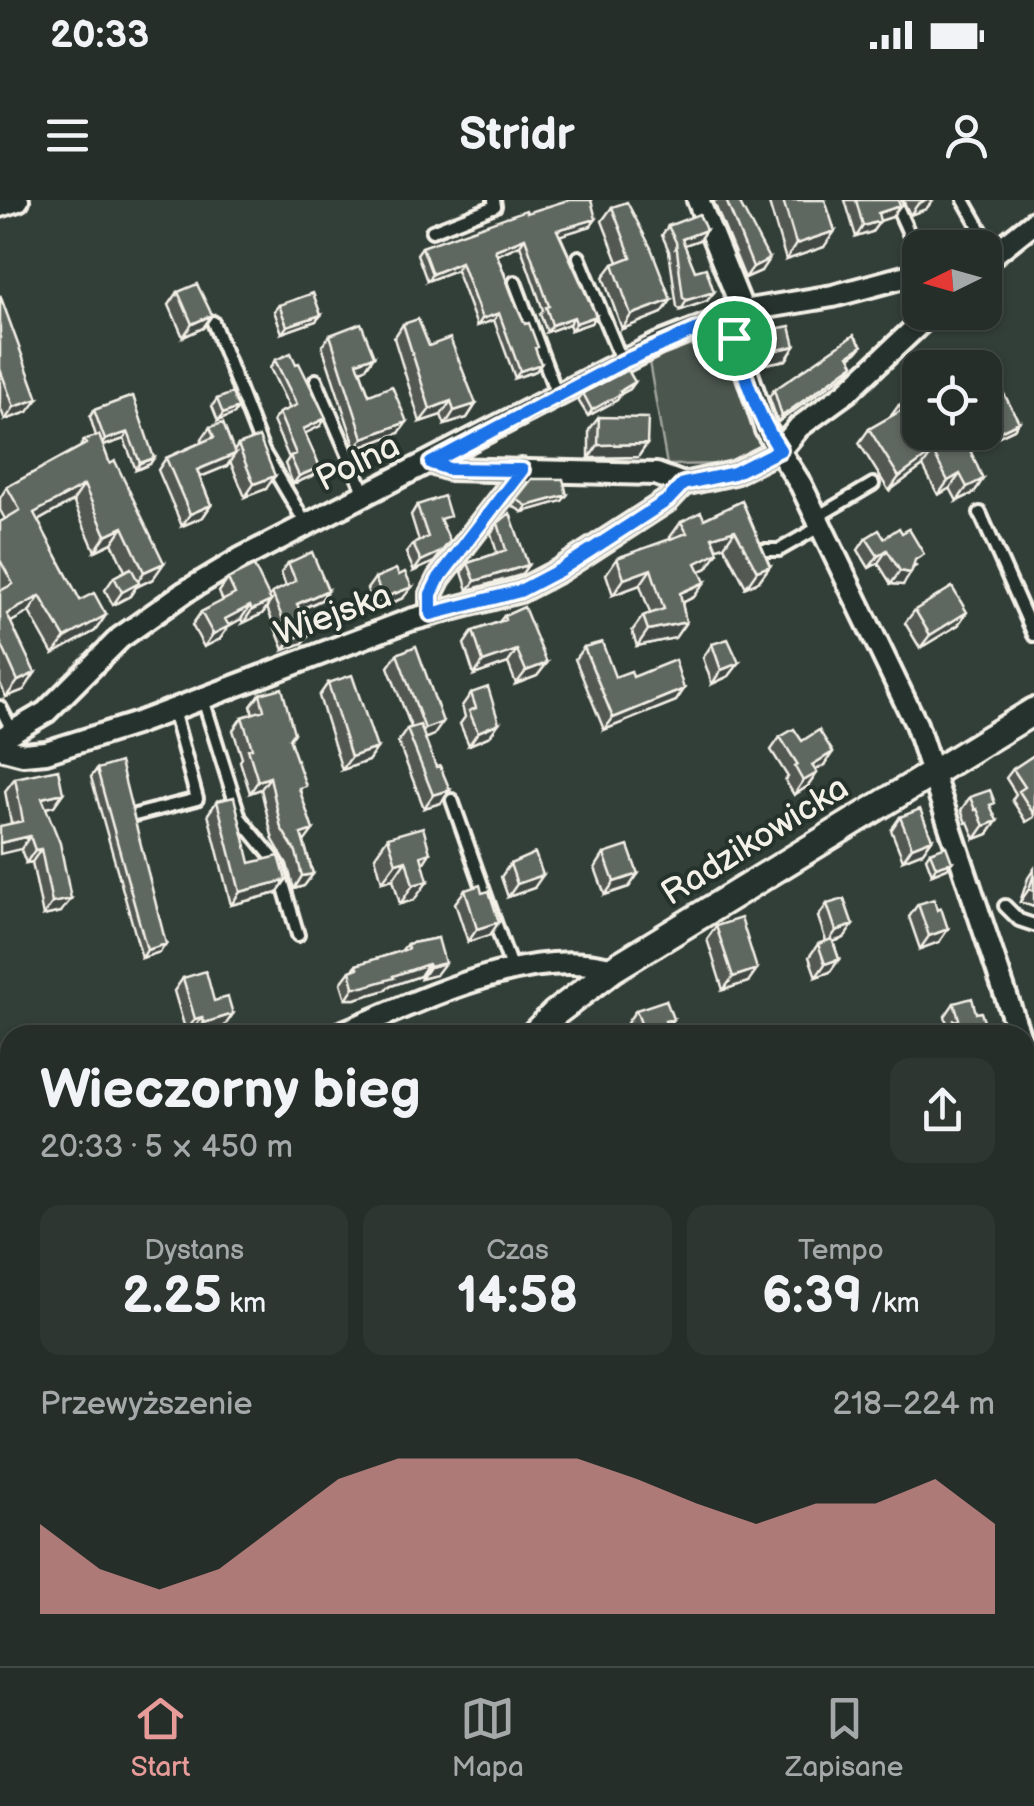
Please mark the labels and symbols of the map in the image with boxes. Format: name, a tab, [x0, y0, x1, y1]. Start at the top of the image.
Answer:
north arrow	[902, 230, 1002, 330]
pin	[692, 296, 777, 381]
street label: Polna	[309, 424, 407, 502]
street label: Wiejska	[269, 574, 397, 656]
street label: Radzikowicka	[653, 766, 857, 916]

